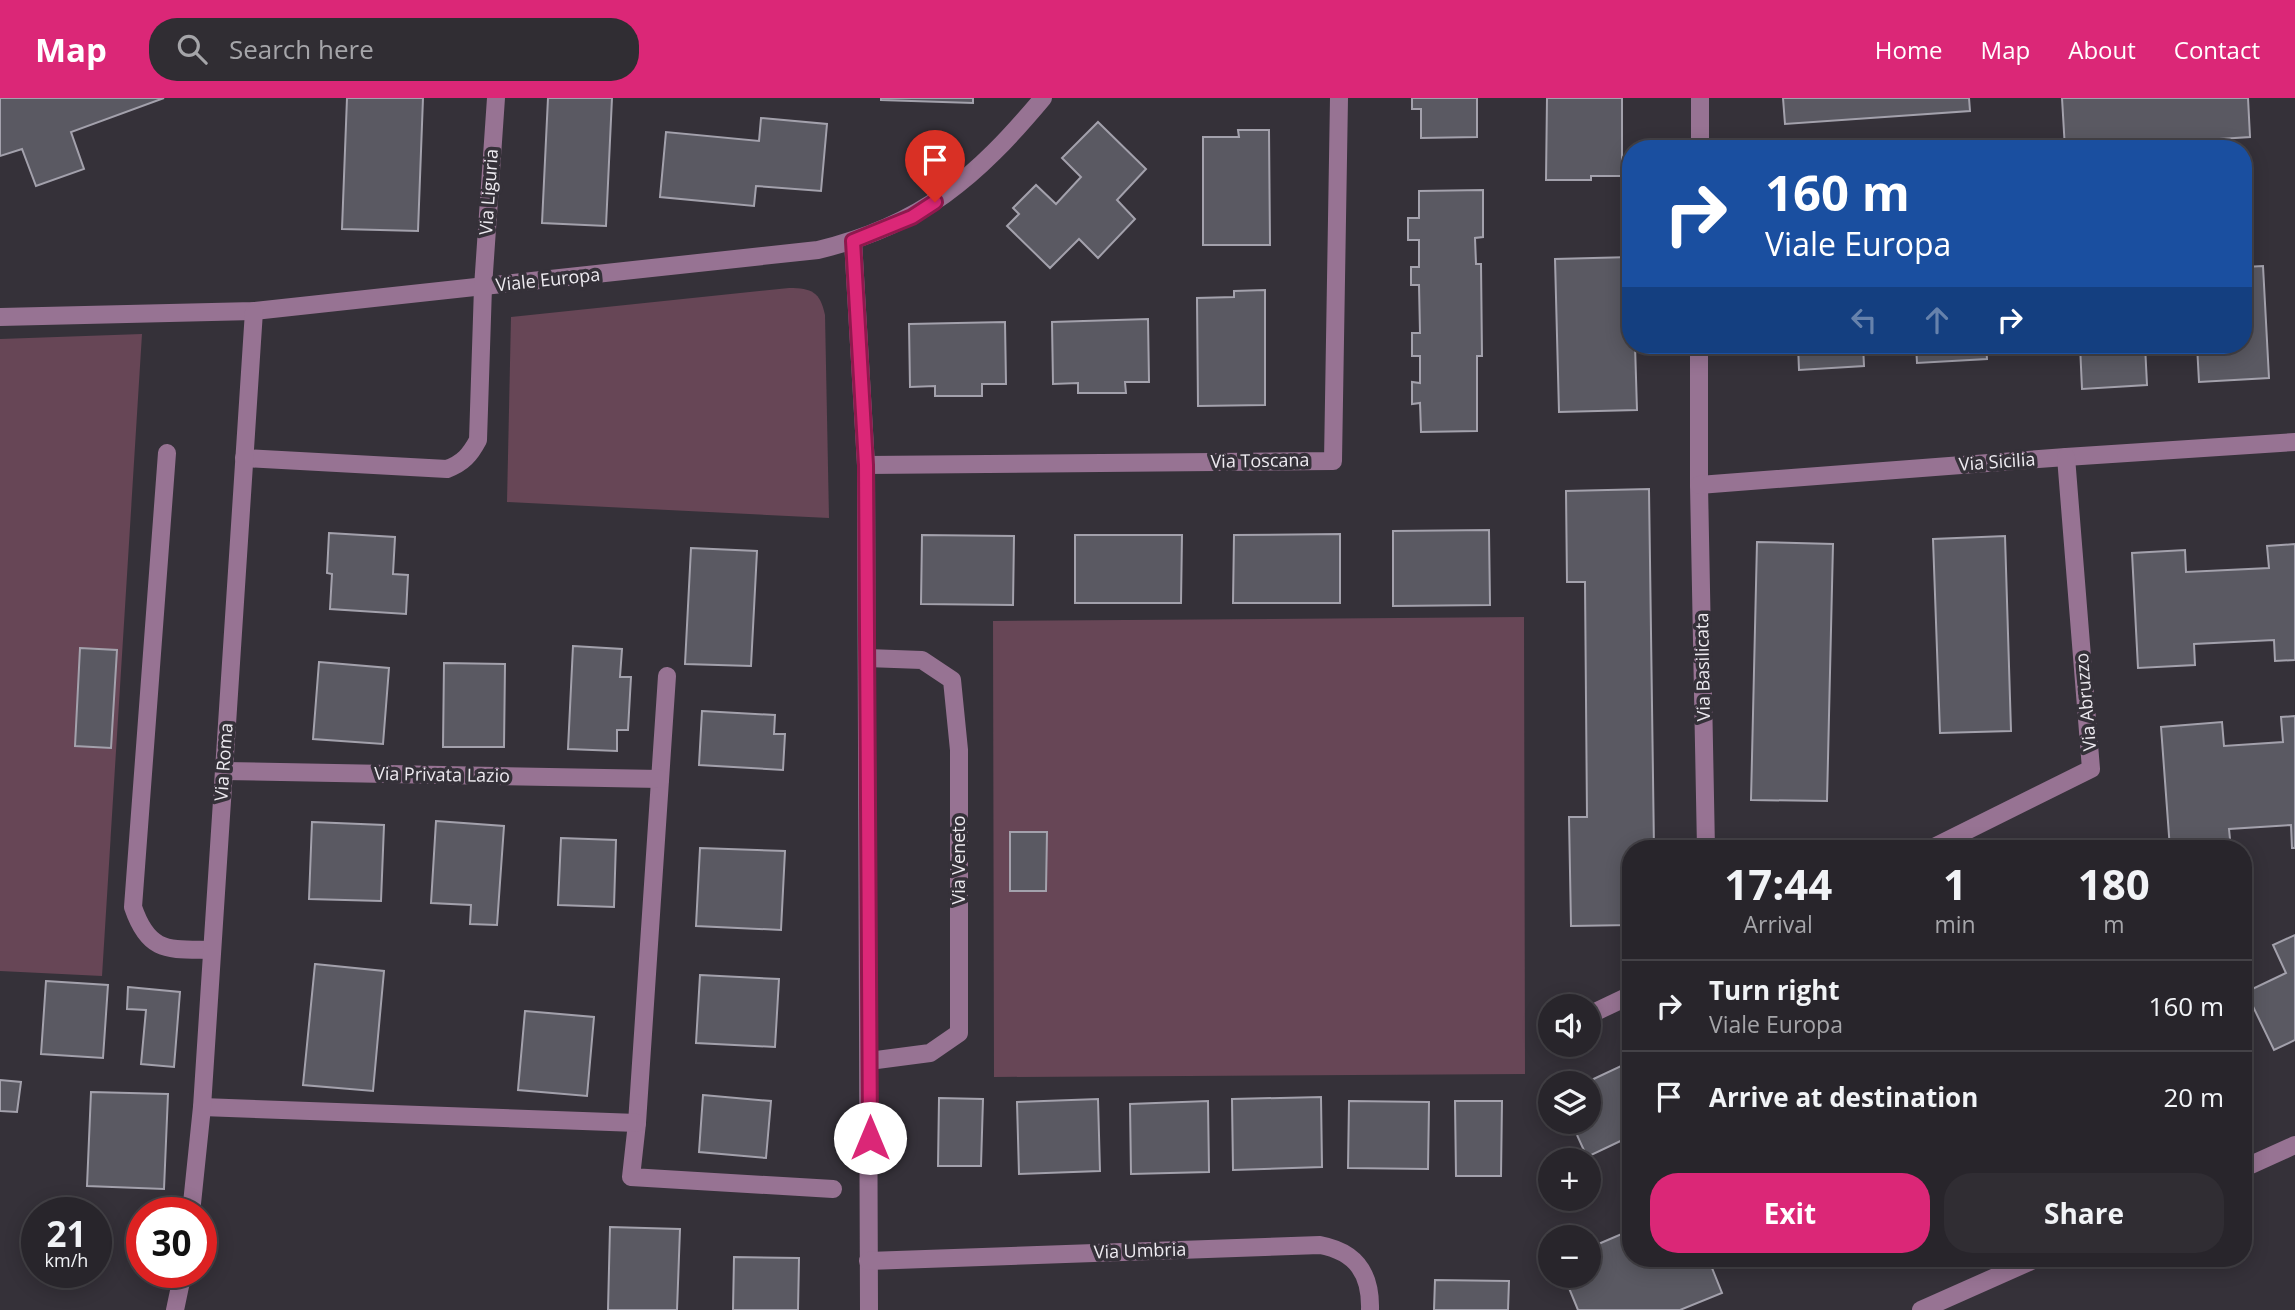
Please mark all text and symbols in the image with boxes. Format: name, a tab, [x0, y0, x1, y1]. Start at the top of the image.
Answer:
search box	[149, 18, 639, 81]
text: Map	[35, 27, 107, 72]
icon: search	[173, 30, 211, 68]
text: Search here	[229, 31, 374, 67]
text: Home	[1875, 33, 1943, 66]
text: Map	[1981, 33, 2030, 66]
text: About	[2068, 33, 2136, 66]
text: Contact	[2174, 33, 2260, 66]
pin	[905, 130, 965, 202]
icon: arrive	[916, 141, 954, 179]
street label: Via Liguria	[473, 148, 503, 236]
text: 160 m	[1765, 159, 1910, 225]
icon: right	[1650, 168, 1741, 259]
text: Viale Europa	[1765, 222, 1951, 265]
street label: Viale Europa	[494, 262, 601, 296]
icon: left	[1845, 301, 1883, 339]
icon: ahead	[1918, 301, 1956, 339]
icon: right	[1991, 301, 2029, 339]
street label: Via Sicilia	[1958, 446, 2036, 476]
street label: Via Toscana	[1210, 447, 1310, 473]
street label: Via Basilicata	[1689, 612, 1715, 722]
street label: Via Abruzzo	[2069, 652, 2101, 752]
street label: Via Roma	[208, 722, 238, 802]
street label: Via Privata Lazio	[374, 761, 510, 787]
street label: Via Veneto	[946, 815, 970, 905]
text: 17:44	[1724, 855, 1832, 912]
text: 1	[1943, 855, 1967, 912]
text: 180	[2078, 855, 2150, 912]
text: Arrival	[1744, 908, 1813, 940]
text: min	[1934, 908, 1976, 940]
text: m	[2103, 908, 2124, 940]
text: Turn right	[1709, 972, 1840, 1008]
icon: right	[1650, 987, 1688, 1025]
text: 160 m	[2149, 988, 2224, 1024]
map controls	[1538, 994, 1601, 1288]
button: sound	[1538, 994, 1601, 1057]
text: Viale Europa	[1709, 1008, 1843, 1040]
button: layers	[1538, 1071, 1601, 1134]
icon: arrive	[1650, 1078, 1688, 1116]
text: Arrive at destination	[1709, 1079, 1978, 1115]
text: 20 m	[2163, 1079, 2224, 1115]
position arrow	[833, 1101, 907, 1175]
button: +	[1538, 1148, 1601, 1211]
button: Exit	[1650, 1173, 1930, 1253]
button: Share	[1944, 1173, 2224, 1253]
speed limit sign: 30	[126, 1197, 217, 1288]
text: 21	[46, 1210, 87, 1257]
button: −	[1538, 1225, 1601, 1288]
street label: Via Umbria	[1093, 1236, 1187, 1264]
text: km/h	[45, 1248, 88, 1272]

